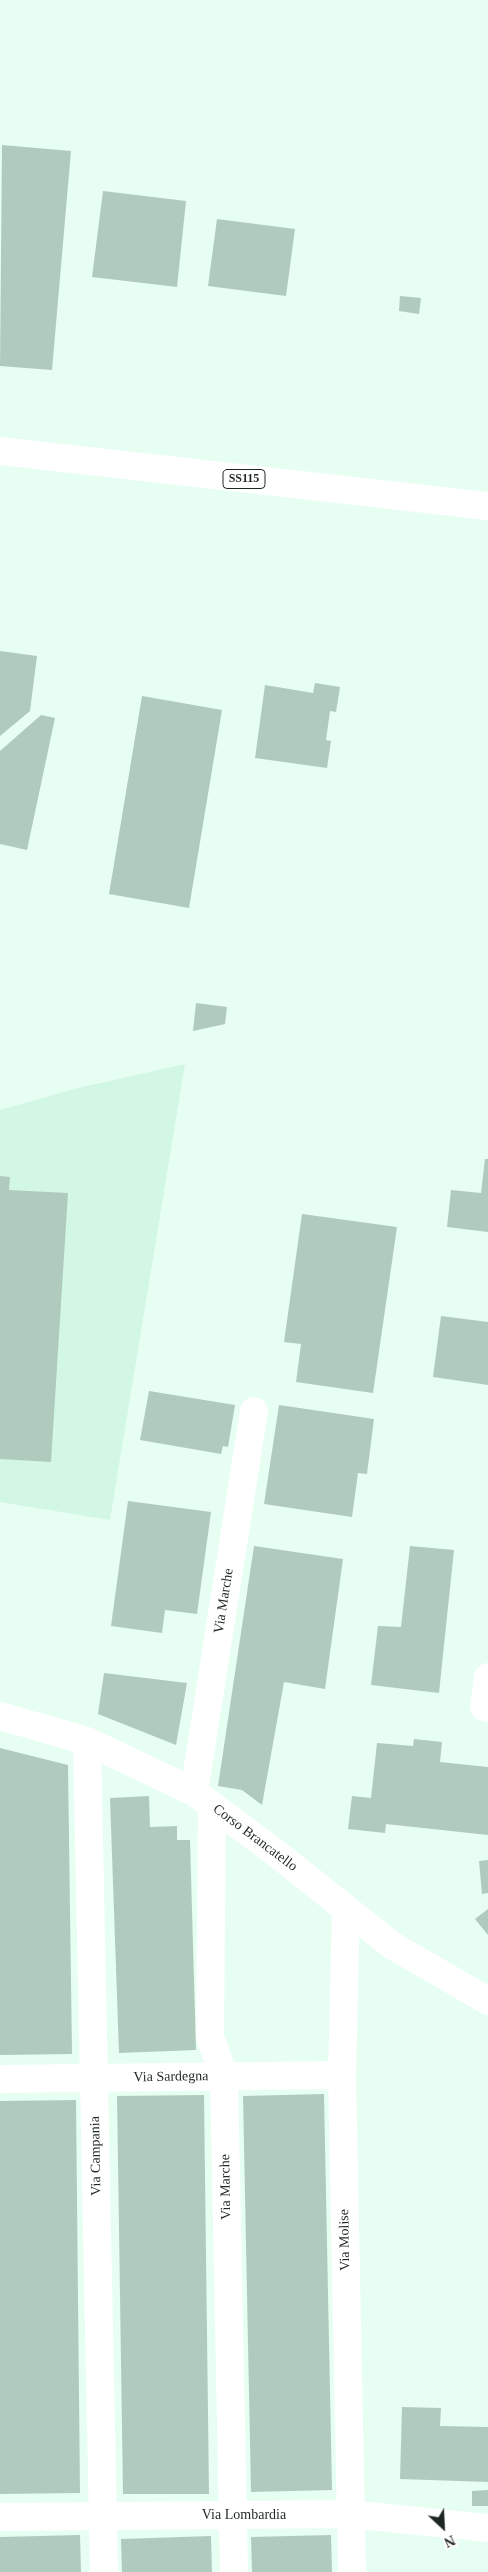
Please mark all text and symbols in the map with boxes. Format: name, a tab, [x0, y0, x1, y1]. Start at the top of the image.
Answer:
road number: SS115	[223, 469, 265, 488]
street label: Via Marche	[211, 1567, 237, 1635]
street label: Corso Brancatello	[209, 1801, 301, 1875]
street label: Via Sardegna	[133, 2068, 209, 2086]
street label: Via Campania	[87, 2116, 105, 2196]
street label: Via Marche	[217, 2154, 235, 2220]
street label: Via Molise	[336, 2209, 354, 2271]
north arrow	[418, 2502, 468, 2552]
street label: Via Lombardia	[202, 2507, 286, 2523]
text: N	[442, 2532, 457, 2550]

